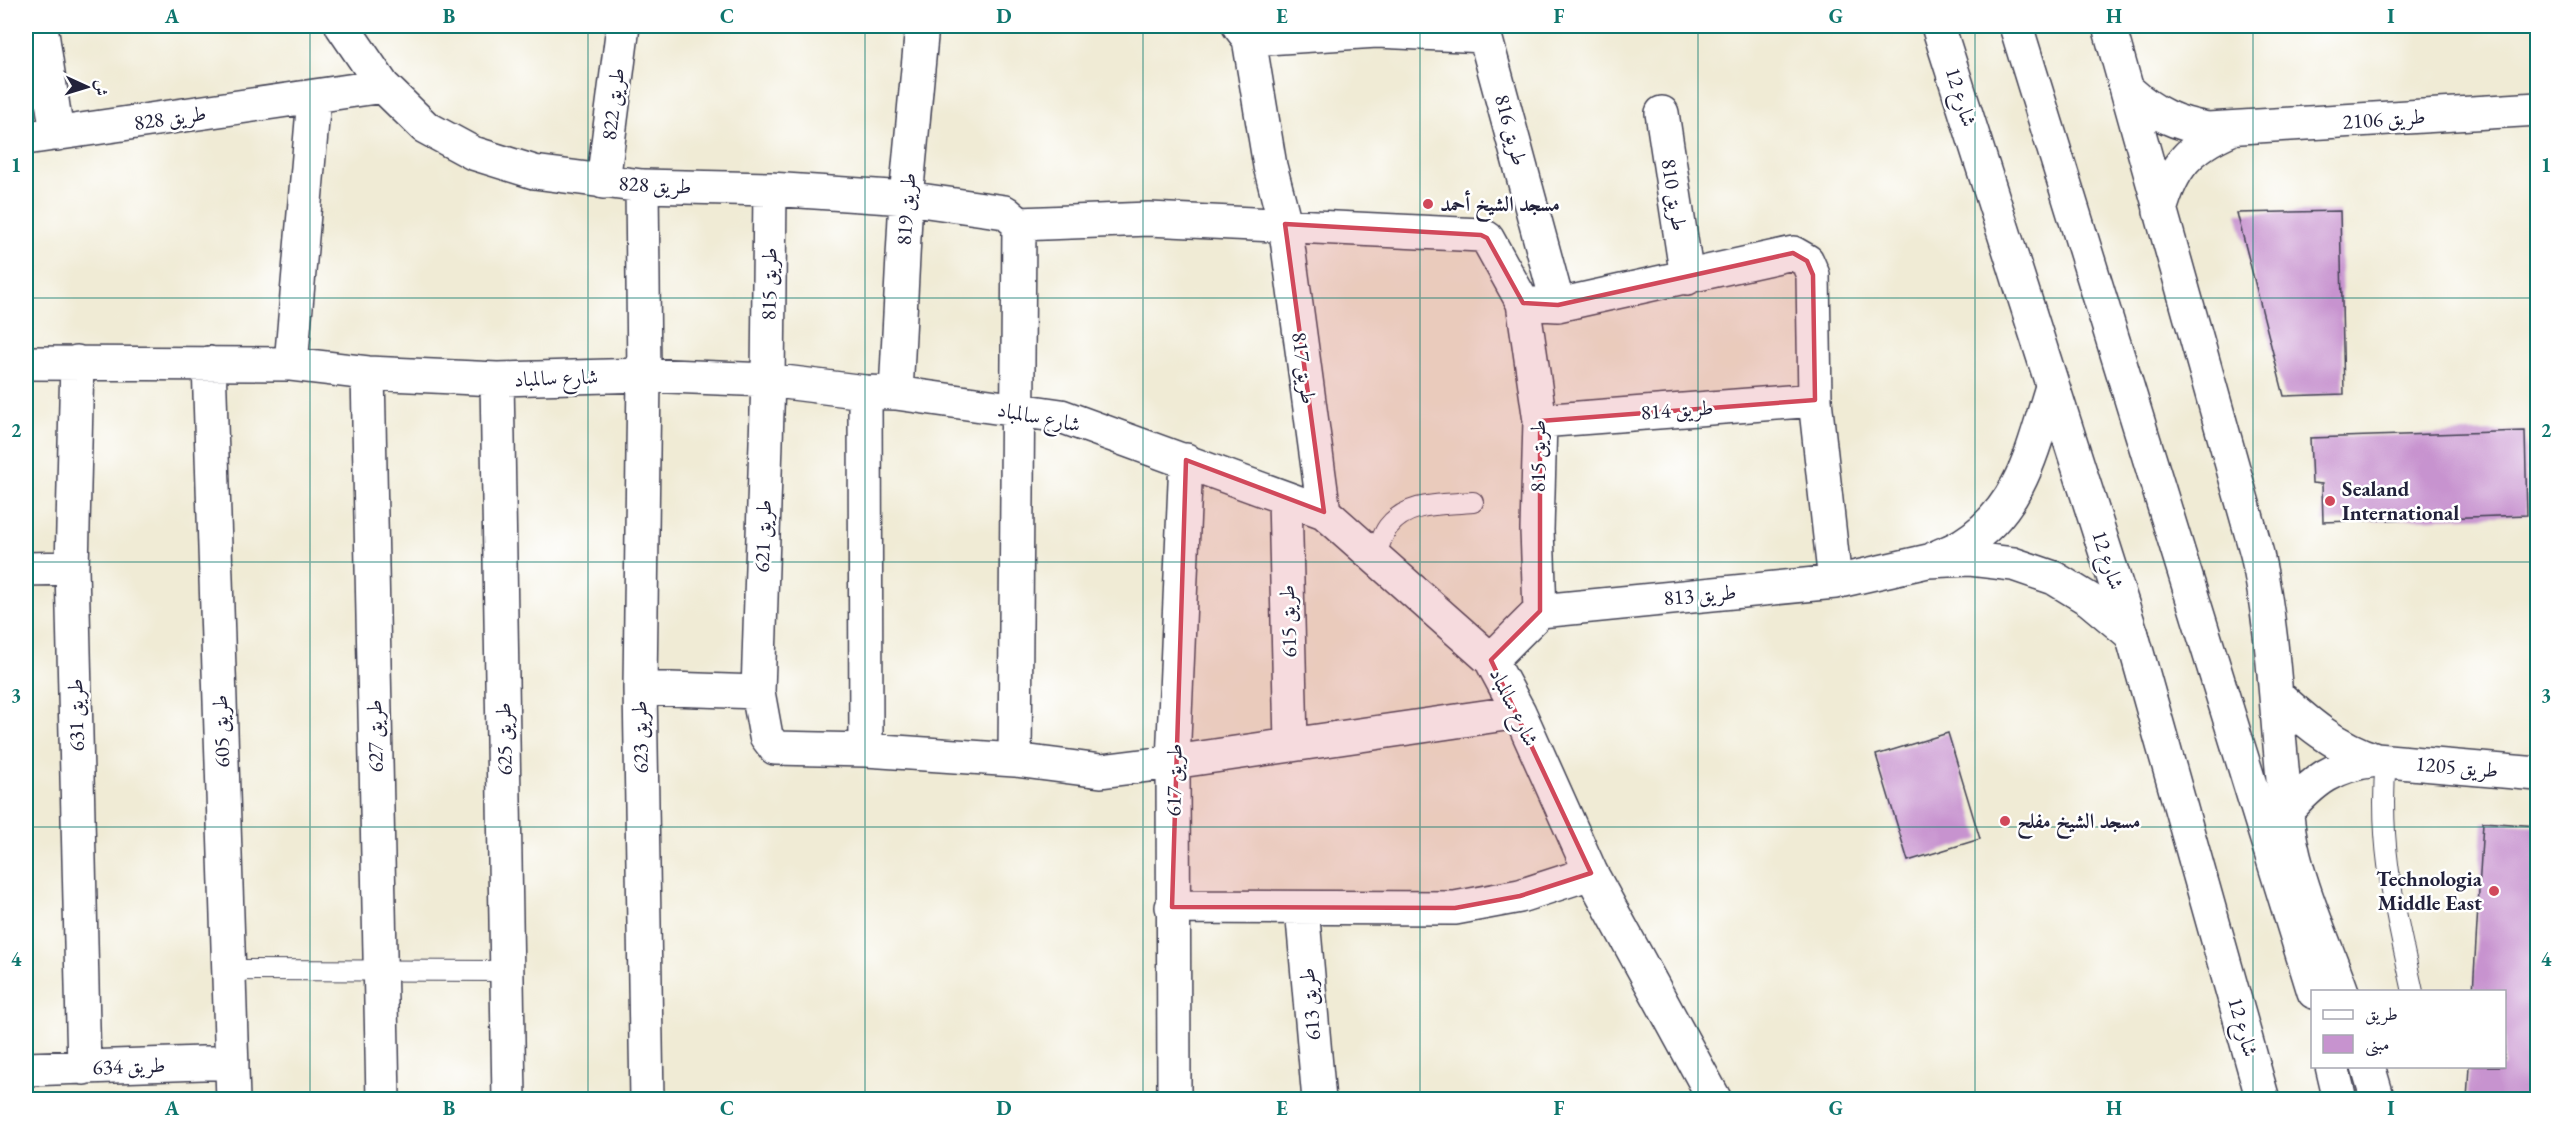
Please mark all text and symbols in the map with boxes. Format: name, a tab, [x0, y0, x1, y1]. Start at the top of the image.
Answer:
text: A	[164, 3, 180, 29]
text: B	[443, 3, 455, 29]
text: C	[720, 3, 734, 29]
text: D	[996, 3, 1012, 29]
text: E	[1276, 3, 1288, 29]
text: F	[1554, 3, 1565, 29]
text: G	[1829, 3, 1843, 29]
text: H	[2106, 3, 2122, 29]
text: I	[2387, 3, 2395, 29]
north arrow	[57, 57, 117, 117]
street label: شارع 12	[1935, 64, 1983, 131]
street label: طريق 822	[595, 66, 630, 142]
text: ش	[90, 79, 112, 97]
street label: طريق 816	[1489, 91, 1534, 169]
street label: طريق 828	[132, 99, 208, 136]
street label: طريق 2106	[2342, 102, 2426, 135]
text: 1	[11, 152, 21, 178]
text: 1	[2541, 152, 2551, 178]
street label: طريق 810	[1655, 157, 1694, 233]
street label: طريق 828	[618, 169, 692, 200]
street label: طريق 819	[889, 172, 922, 246]
place label: مسجد الشيخ أحمد	[1440, 190, 1560, 223]
marker: مسجد الشيخ أحمد	[1421, 197, 1435, 211]
street label: طريق 815	[754, 247, 783, 321]
street label: طريق 817	[1286, 330, 1323, 406]
street label: شارع سالمباد	[513, 363, 599, 397]
street label: طريق 814	[1640, 393, 1714, 426]
street label: شارع سالمباد	[994, 395, 1083, 443]
text: 2	[11, 417, 22, 443]
text: 2	[2541, 417, 2552, 443]
street label: طريق 815	[1524, 420, 1551, 492]
place label: Sealand International	[2342, 475, 2459, 526]
marker: Sealand International	[2323, 494, 2337, 508]
street label: طريق 621	[748, 499, 777, 573]
street label: شارع 12	[2081, 527, 2131, 594]
street label: طريق 813	[1662, 578, 1737, 611]
street label: طريق 615	[1273, 584, 1302, 658]
street label: شارع سالمباد	[1479, 663, 1545, 753]
street label: طريق 631	[61, 678, 90, 752]
text: 3	[11, 682, 21, 708]
text: 3	[2541, 682, 2551, 708]
street label: طريق 605	[206, 694, 235, 768]
street label: طريق 627	[360, 699, 389, 773]
street label: طريق 623	[625, 700, 654, 774]
street label: طريق 625	[489, 702, 518, 776]
street label: طريق 617	[1159, 743, 1188, 817]
street label: طريق 1205	[2415, 749, 2500, 784]
place label: مسجد الشيخ مفلح	[2017, 807, 2141, 840]
marker: مسجد الشيخ مفلح	[1998, 814, 2012, 828]
place label: Technologia Middle East	[2376, 865, 2483, 916]
marker: Technologia Middle East	[2487, 884, 2501, 898]
text: 4	[11, 946, 22, 972]
text: 4	[2541, 946, 2552, 972]
street label: طريق 613	[1293, 967, 1326, 1042]
legend	[2311, 990, 2506, 1068]
street label: شارع 12	[2217, 994, 2265, 1061]
text: طريق	[2365, 1002, 2398, 1026]
text: مبنى	[2365, 1032, 2390, 1057]
street label: طريق 634	[92, 1051, 166, 1080]
text: A	[164, 1095, 180, 1121]
text: B	[443, 1095, 455, 1121]
text: C	[720, 1095, 734, 1121]
text: D	[996, 1095, 1012, 1121]
text: E	[1276, 1095, 1288, 1121]
text: F	[1554, 1095, 1565, 1121]
text: G	[1829, 1095, 1843, 1121]
text: H	[2106, 1095, 2122, 1121]
text: I	[2387, 1095, 2395, 1121]

